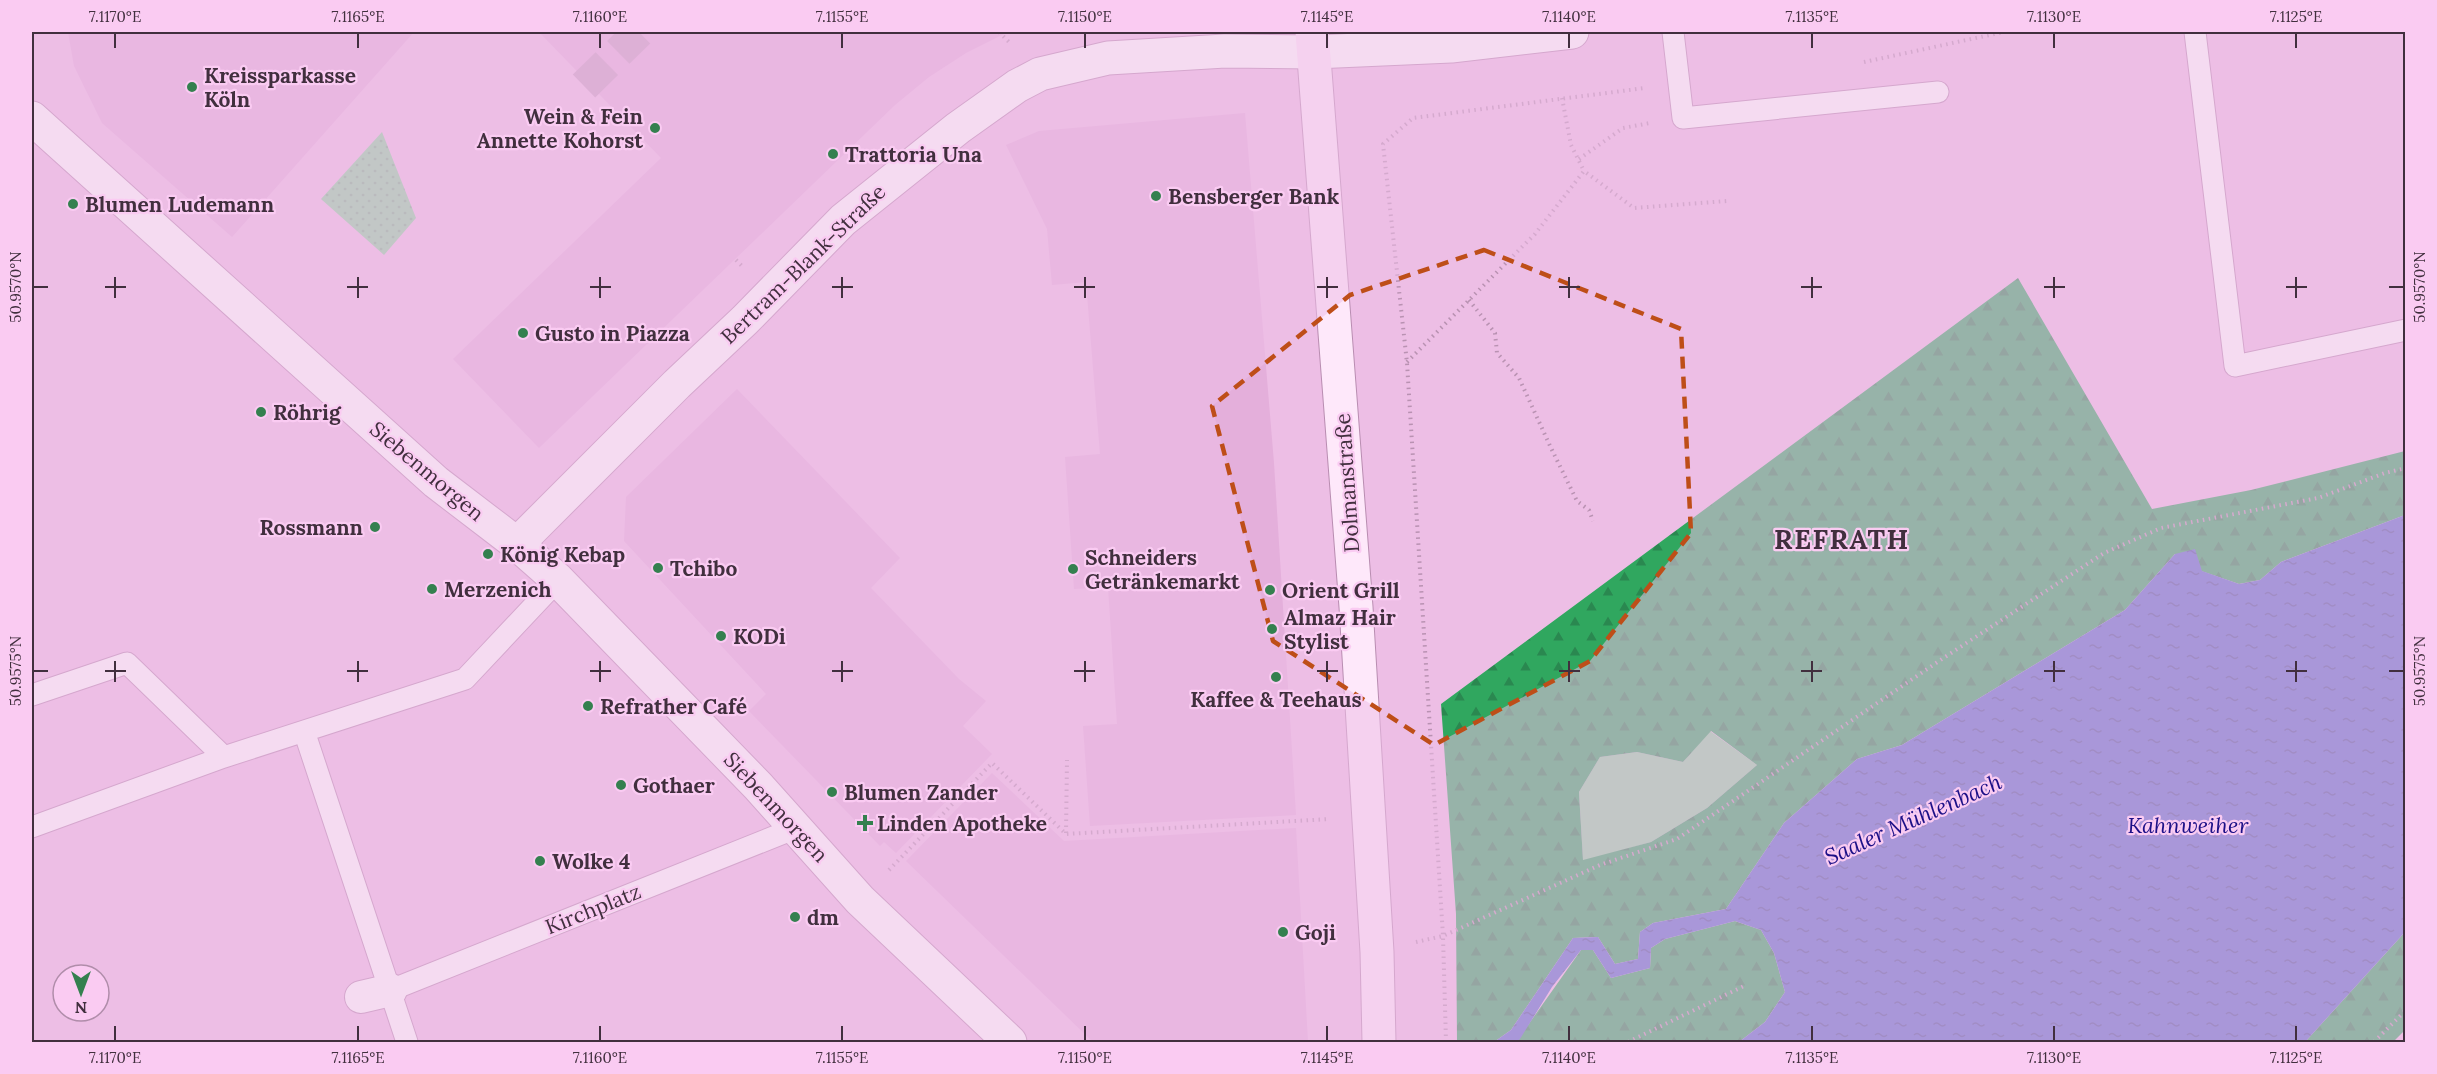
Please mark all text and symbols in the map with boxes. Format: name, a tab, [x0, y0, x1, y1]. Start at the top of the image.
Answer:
text: 7.1170°E	[89, 7, 141, 26]
text: 7.1165°E	[331, 7, 385, 26]
text: 7.1160°E	[573, 7, 627, 26]
text: 7.1155°E	[816, 7, 868, 26]
text: 7.1150°E	[1058, 7, 1112, 26]
text: 7.1145°E	[1301, 7, 1353, 26]
text: 7.1140°E	[1542, 7, 1596, 26]
text: 7.1135°E	[1786, 7, 1838, 26]
text: 7.1130°E	[2027, 7, 2081, 26]
text: 7.1125°E	[2270, 7, 2322, 26]
place label: Kreissparkasse Köln	[204, 62, 356, 113]
marker: Kreissparkasse Köln	[185, 80, 199, 94]
place label: Wein & Fein Annette Kohorst	[477, 103, 643, 154]
marker: Wein & Fein Annette Kohorst	[648, 121, 662, 135]
place label: Trattoria Una	[845, 141, 982, 168]
marker: Trattoria Una	[826, 147, 840, 161]
street label: Bertram-Blank-Straße	[715, 178, 891, 350]
place label: Bensberger Bank	[1168, 183, 1340, 210]
marker: Bensberger Bank	[1149, 189, 1163, 203]
place label: Blumen Ludemann	[85, 191, 274, 218]
marker: Blumen Ludemann	[66, 197, 80, 211]
text: 50.9570°N	[6, 251, 25, 323]
text: 50.9570°N	[2410, 251, 2429, 323]
place label: Gusto in Piazza	[535, 320, 690, 347]
marker: Gusto in Piazza	[516, 326, 530, 340]
place label: Röhrig	[273, 399, 342, 426]
marker: Röhrig	[254, 405, 268, 419]
street label: Dolmanstraße	[1329, 413, 1365, 553]
street label: Siebenmorgen	[364, 415, 490, 527]
place label: Rossmann	[260, 514, 363, 541]
marker: Rossmann	[368, 520, 382, 534]
district label: REFRATH	[1774, 522, 1910, 556]
place label: König Kebap	[500, 541, 625, 568]
place label: Schneiders Getränkemarkt	[1085, 544, 1240, 595]
marker: König Kebap	[481, 547, 495, 561]
place label: Tchibo	[670, 555, 737, 582]
marker: Tchibo	[651, 561, 665, 575]
marker: Schneiders Getränkemarkt	[1066, 562, 1080, 576]
place label: Merzenich	[444, 576, 552, 603]
place label: Orient Grill	[1282, 577, 1400, 604]
marker: Merzenich	[425, 582, 439, 596]
marker: Orient Grill	[1263, 583, 1277, 597]
place label: Almaz Hair Stylist	[1284, 604, 1396, 655]
marker: Almaz Hair Stylist	[1265, 622, 1279, 636]
place label: KODi	[733, 623, 786, 650]
marker: KODi	[714, 629, 728, 643]
text: 50.9575°N	[6, 636, 25, 706]
text: 50.9575°N	[2410, 636, 2429, 706]
marker: Kaffee & Teehaus	[1269, 670, 1283, 684]
place label: Kaffee & Teehaus	[1190, 686, 1362, 713]
place label: Refrather Café	[600, 693, 747, 720]
marker: Refrather Café	[581, 699, 595, 713]
street label: Siebenmorgen	[718, 746, 834, 868]
water label: Saaler Mühlenbach	[1820, 767, 2006, 871]
place label: Gothaer	[633, 772, 715, 799]
marker: Gothaer	[614, 778, 628, 792]
place label: Blumen Zander	[844, 779, 998, 806]
marker: Blumen Zander	[825, 785, 839, 799]
place label: Linden Apotheke	[877, 810, 1047, 837]
water label: Kahnweiher	[2127, 811, 2249, 839]
marker: Linden Apotheke	[858, 816, 872, 830]
place label: Wolke 4	[552, 848, 631, 875]
marker: Wolke 4	[533, 854, 547, 868]
street label: Kirchplatz	[541, 878, 645, 940]
place label: dm	[807, 904, 839, 931]
marker: dm	[788, 910, 802, 924]
place label: Goji	[1295, 919, 1336, 946]
marker: Goji	[1276, 925, 1290, 939]
north arrow	[51, 963, 111, 1023]
text: N	[75, 998, 87, 1018]
text: 7.1170°E	[89, 1048, 141, 1067]
text: 7.1165°E	[331, 1048, 385, 1067]
text: 7.1160°E	[573, 1048, 627, 1067]
text: 7.1155°E	[816, 1048, 868, 1067]
text: 7.1150°E	[1058, 1048, 1112, 1067]
text: 7.1145°E	[1301, 1048, 1353, 1067]
text: 7.1140°E	[1542, 1048, 1596, 1067]
text: 7.1135°E	[1786, 1048, 1838, 1067]
text: 7.1130°E	[2027, 1048, 2081, 1067]
text: 7.1125°E	[2270, 1048, 2322, 1067]

